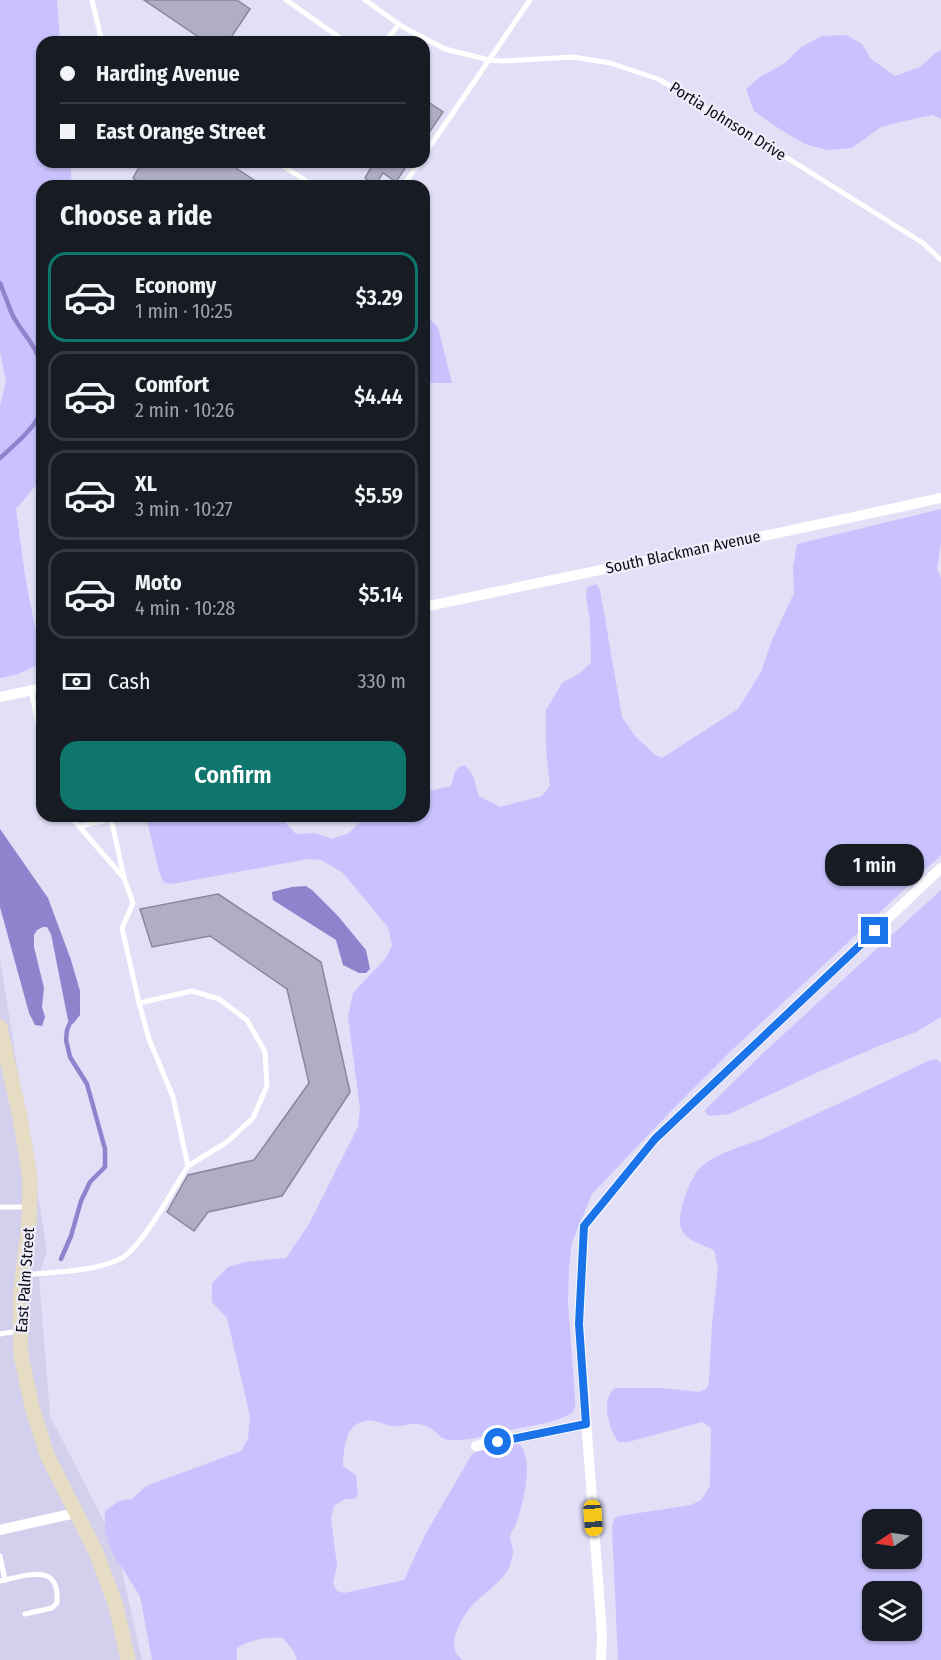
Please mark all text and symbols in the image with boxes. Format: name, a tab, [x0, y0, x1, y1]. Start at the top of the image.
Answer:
text: Harding Avenue	[96, 60, 240, 87]
street label: Portia Johnson Drive	[666, 78, 790, 165]
text: East Orange Street	[96, 118, 266, 145]
text: Choose a ride	[60, 200, 212, 232]
icon: car	[63, 270, 117, 324]
text: Economy	[135, 272, 216, 299]
text: $3.29	[356, 284, 403, 311]
text: 1 min · 10:25	[135, 299, 233, 323]
icon: car	[63, 369, 117, 423]
text: Comfort	[135, 371, 209, 398]
text: $4.44	[354, 383, 403, 410]
text: 2 min · 10:26	[135, 398, 234, 422]
icon: car	[63, 468, 117, 522]
text: XL	[135, 470, 157, 497]
text: $5.59	[355, 482, 403, 509]
text: 3 min · 10:27	[135, 497, 233, 521]
street label: South Blackman Avenue	[604, 526, 762, 578]
icon: car	[63, 567, 117, 621]
text: Moto	[135, 569, 182, 596]
text: $5.14	[358, 581, 403, 608]
text: 4 min · 10:28	[135, 596, 235, 620]
icon: cash	[60, 665, 93, 698]
text: Cash	[108, 668, 151, 695]
text: 330 m	[357, 669, 406, 693]
button: Confirm	[60, 741, 406, 810]
callout: 1 min	[826, 844, 924, 886]
text: 1 min	[853, 853, 896, 877]
route end	[861, 917, 888, 944]
street label: East Palm Street	[12, 1226, 38, 1333]
route start	[484, 1428, 511, 1455]
car	[583, 1499, 603, 1537]
north arrow	[862, 1509, 922, 1569]
map controls	[862, 1509, 922, 1641]
button: layers	[862, 1581, 922, 1641]

